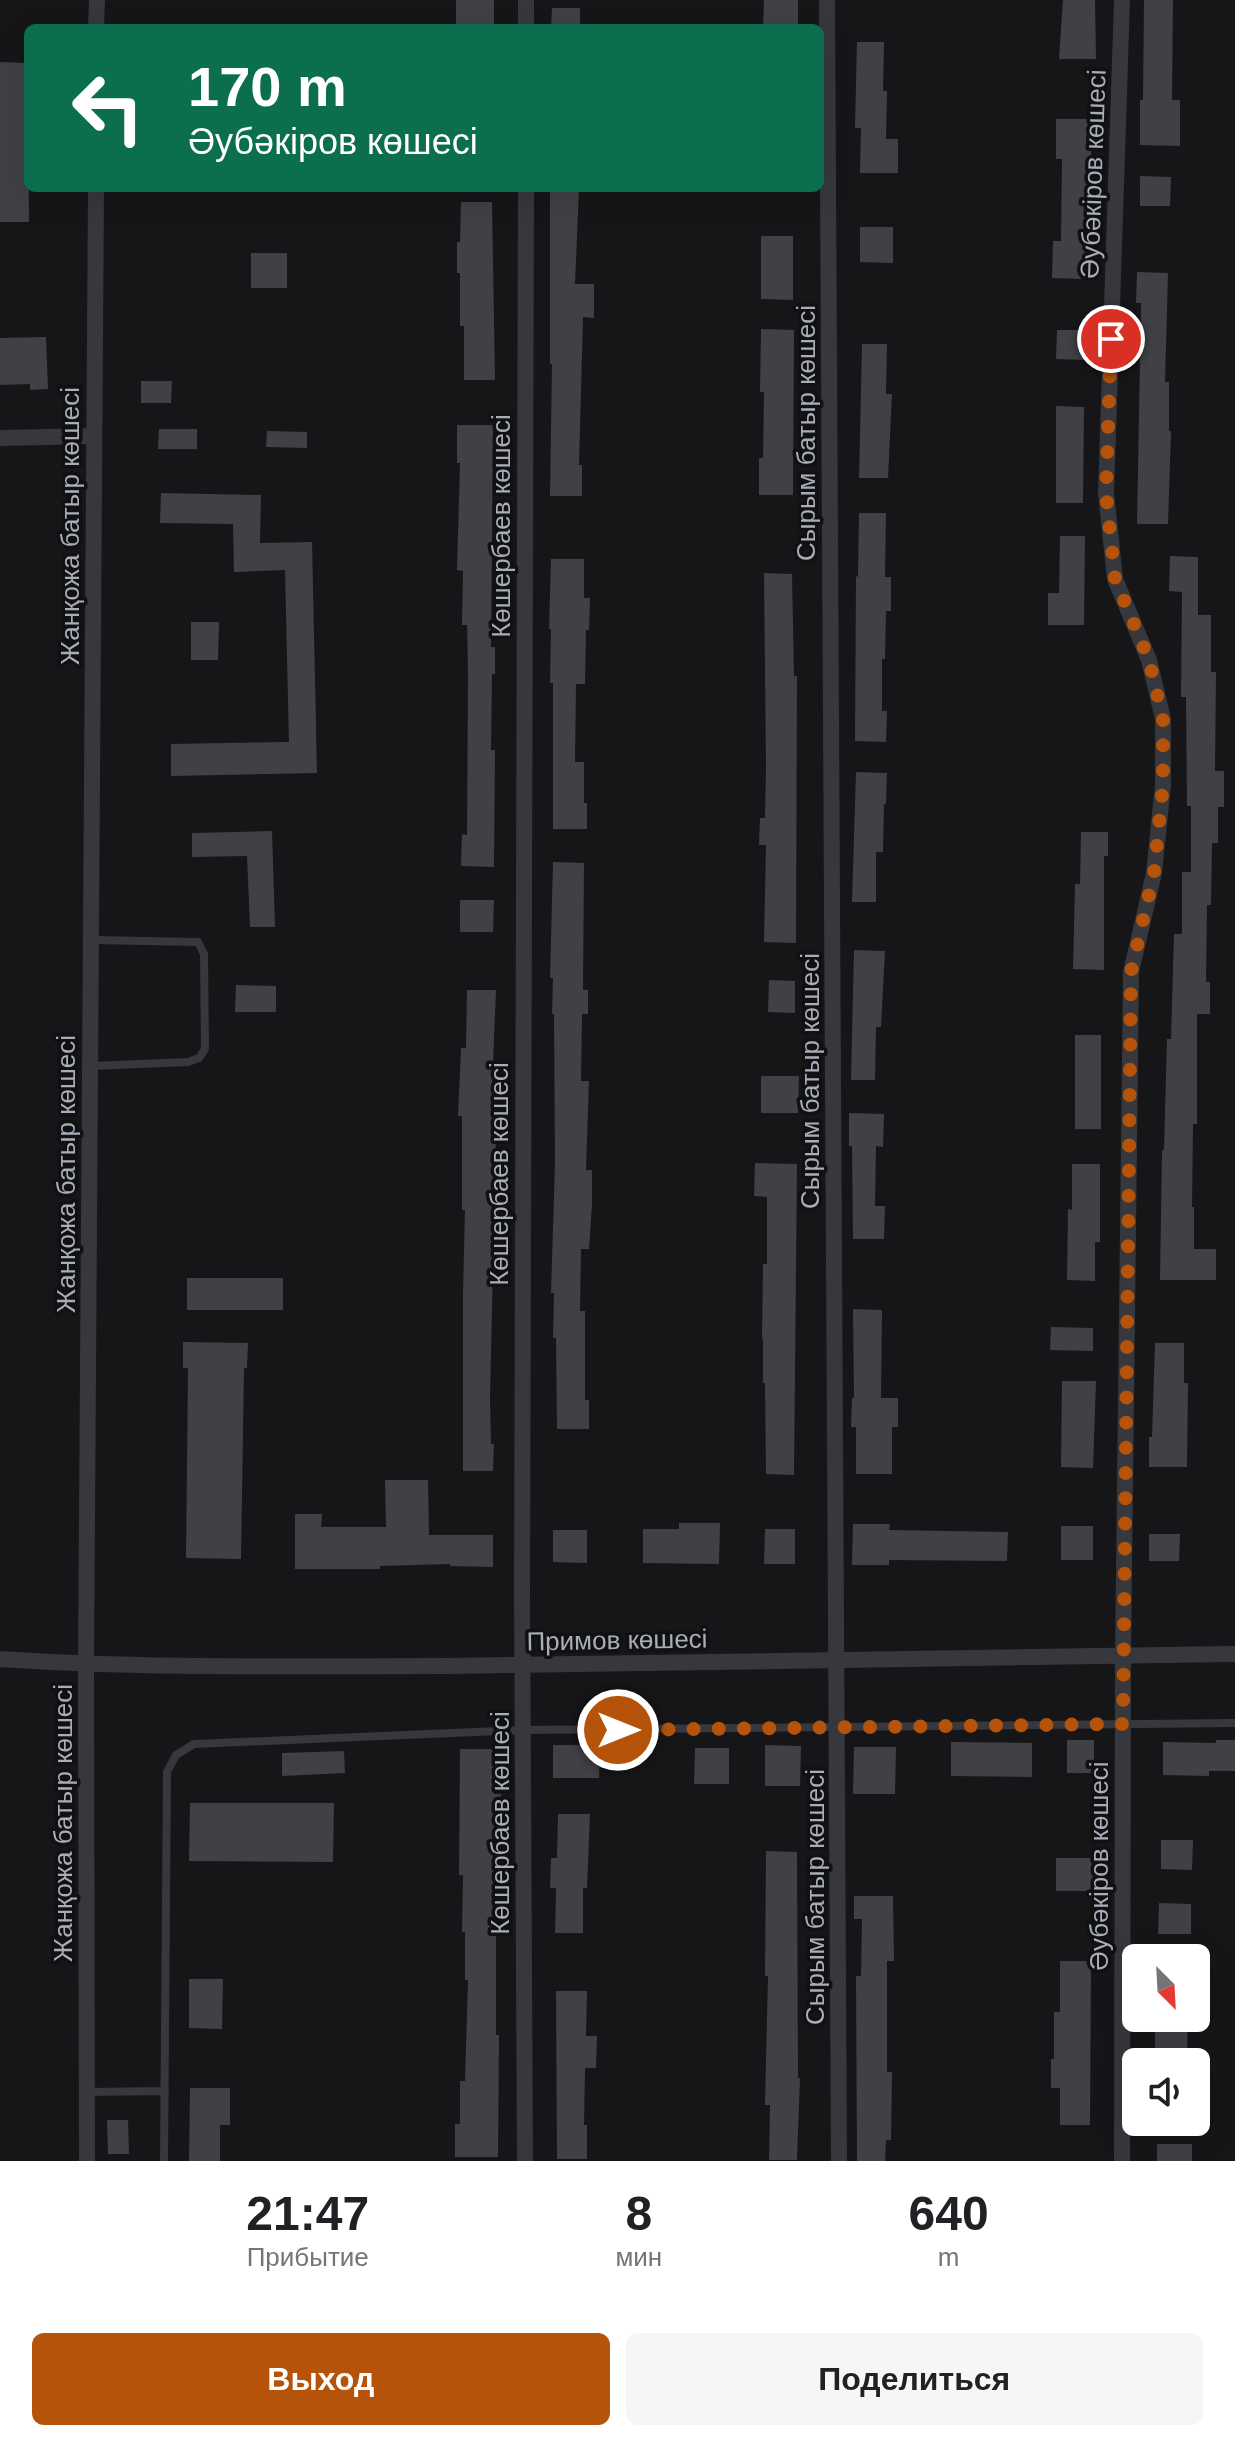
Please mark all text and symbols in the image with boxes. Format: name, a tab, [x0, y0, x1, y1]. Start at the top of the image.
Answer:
text: 170 m	[188, 55, 347, 118]
icon: left	[56, 56, 160, 160]
street label: Әубәкіров көшесі	[1074, 69, 1112, 279]
text: Әубәкіров көшесі	[188, 121, 478, 162]
street label: Сырым батыр көшесі	[791, 305, 821, 561]
pin	[1077, 305, 1145, 373]
icon: arrive	[1089, 317, 1133, 361]
street label: Жанқожа батыр көшесі	[55, 387, 85, 665]
street label: Көшербаев көшесі	[486, 414, 516, 638]
street label: Сырым батыр көшесі	[795, 953, 825, 1209]
street label: Жанқожа батыр көшесі	[51, 1035, 81, 1313]
street label: Көшербаев көшесі	[484, 1062, 514, 1286]
street label: Примов көшесі	[526, 1623, 708, 1657]
street label: Жанқожа батыр көшесі	[48, 1684, 78, 1962]
position arrow	[576, 1688, 660, 1772]
street label: Көшербаев көшесі	[485, 1711, 515, 1935]
street label: Әубәкіров көшесі	[1084, 1761, 1114, 1971]
street label: Сырым батыр көшесі	[800, 1769, 830, 2025]
north arrow	[1122, 1944, 1210, 2032]
map controls	[1122, 1944, 1210, 2136]
button: sound	[1122, 2048, 1210, 2136]
text: 21:47	[246, 2187, 369, 2240]
text: 8	[625, 2187, 652, 2240]
text: 640	[909, 2187, 989, 2240]
text: Прибытие	[247, 2242, 369, 2272]
text: мин	[615, 2242, 662, 2272]
text: m	[938, 2242, 959, 2272]
button: Выход	[32, 2333, 610, 2425]
button: Поделиться	[626, 2333, 1203, 2425]

